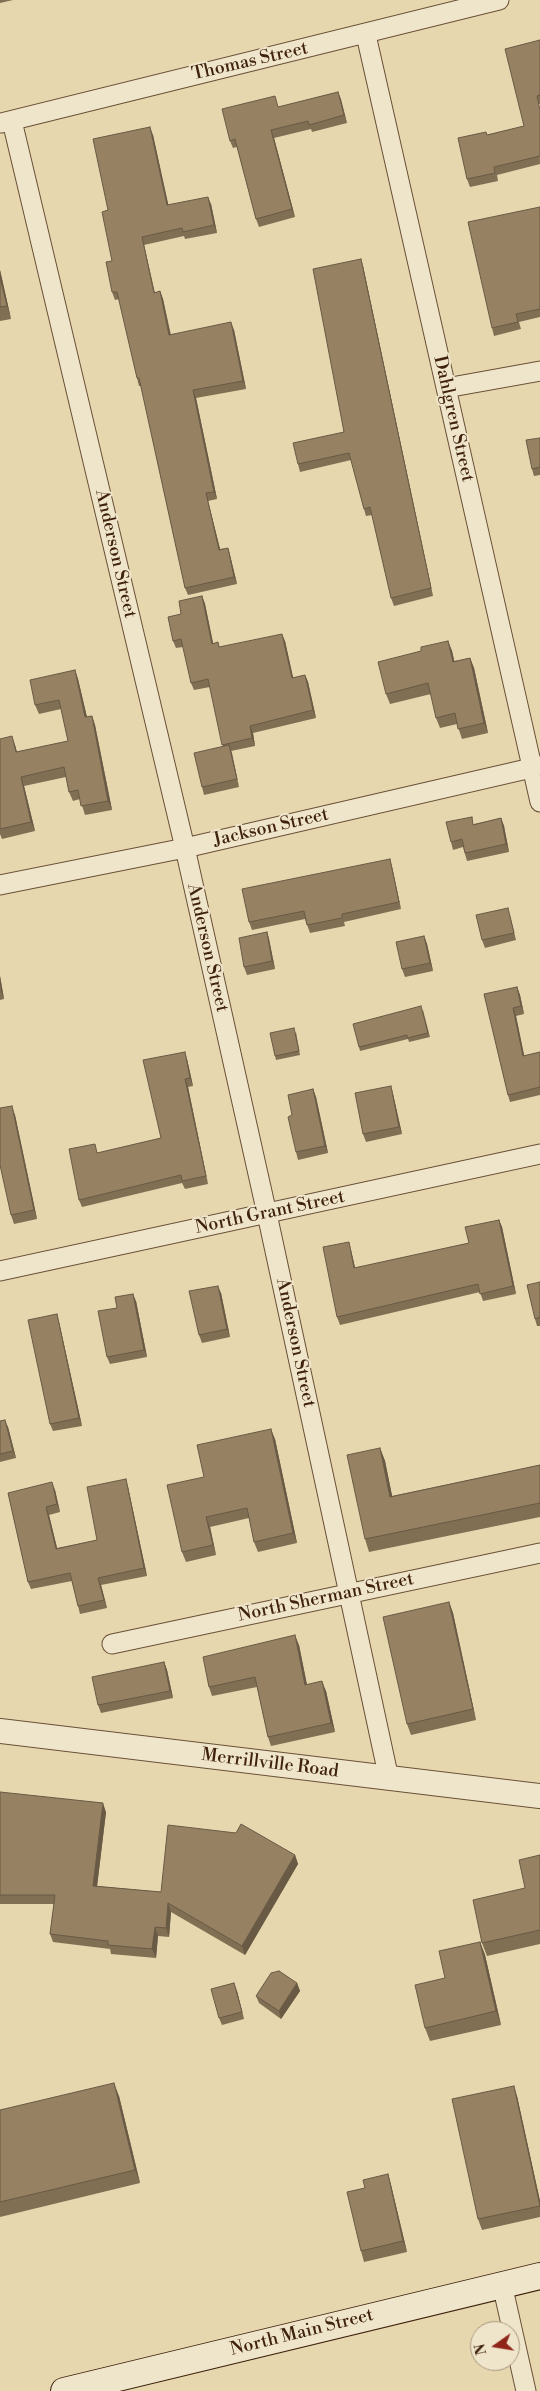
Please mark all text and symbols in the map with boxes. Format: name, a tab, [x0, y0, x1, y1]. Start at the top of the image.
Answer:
street label: Thomas Street	[190, 38, 310, 86]
street label: Dahlgren Street	[428, 354, 478, 484]
street label: Anderson Street	[90, 488, 140, 620]
street label: Jackson Street	[211, 804, 331, 852]
street label: Anderson Street	[182, 882, 232, 1014]
street label: North Grant Street	[193, 1187, 347, 1239]
street label: Anderson Street	[271, 1276, 319, 1410]
street label: North Sherman Street	[236, 1569, 416, 1627]
street label: Merrillville Road	[200, 1745, 340, 1783]
street label: North Main Street	[228, 2305, 376, 2361]
north arrow	[470, 2321, 520, 2371]
text: N	[471, 2342, 491, 2357]

